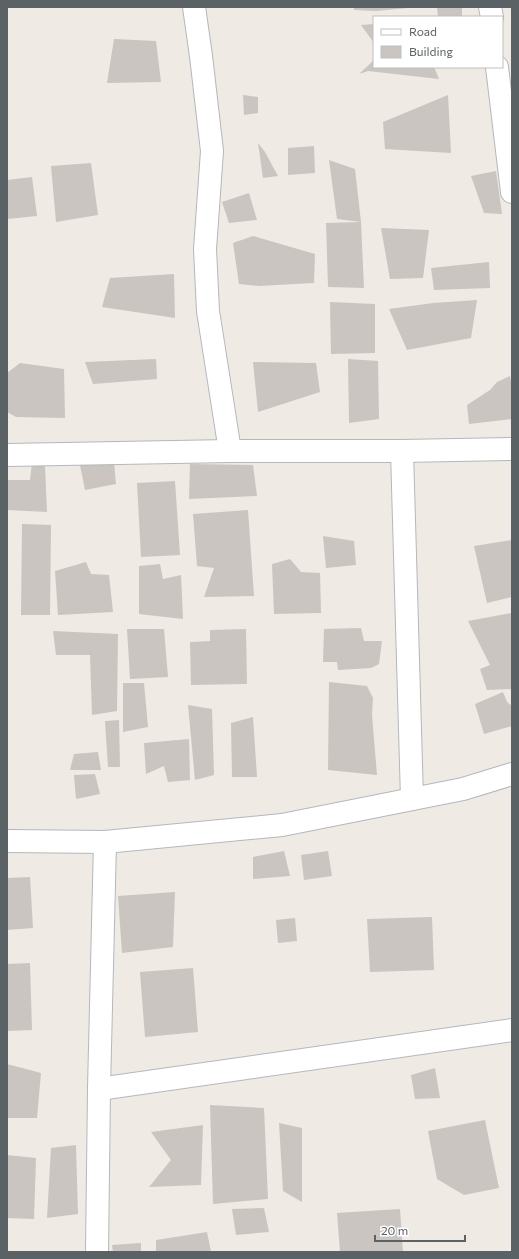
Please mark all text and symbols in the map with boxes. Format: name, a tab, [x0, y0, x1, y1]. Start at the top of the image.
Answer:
legend	[373, 16, 503, 68]
text: Road	[409, 24, 437, 38]
text: Building	[409, 44, 453, 58]
scale bar	[375, 1217, 465, 1243]
text: 20 m	[381, 1223, 408, 1237]

